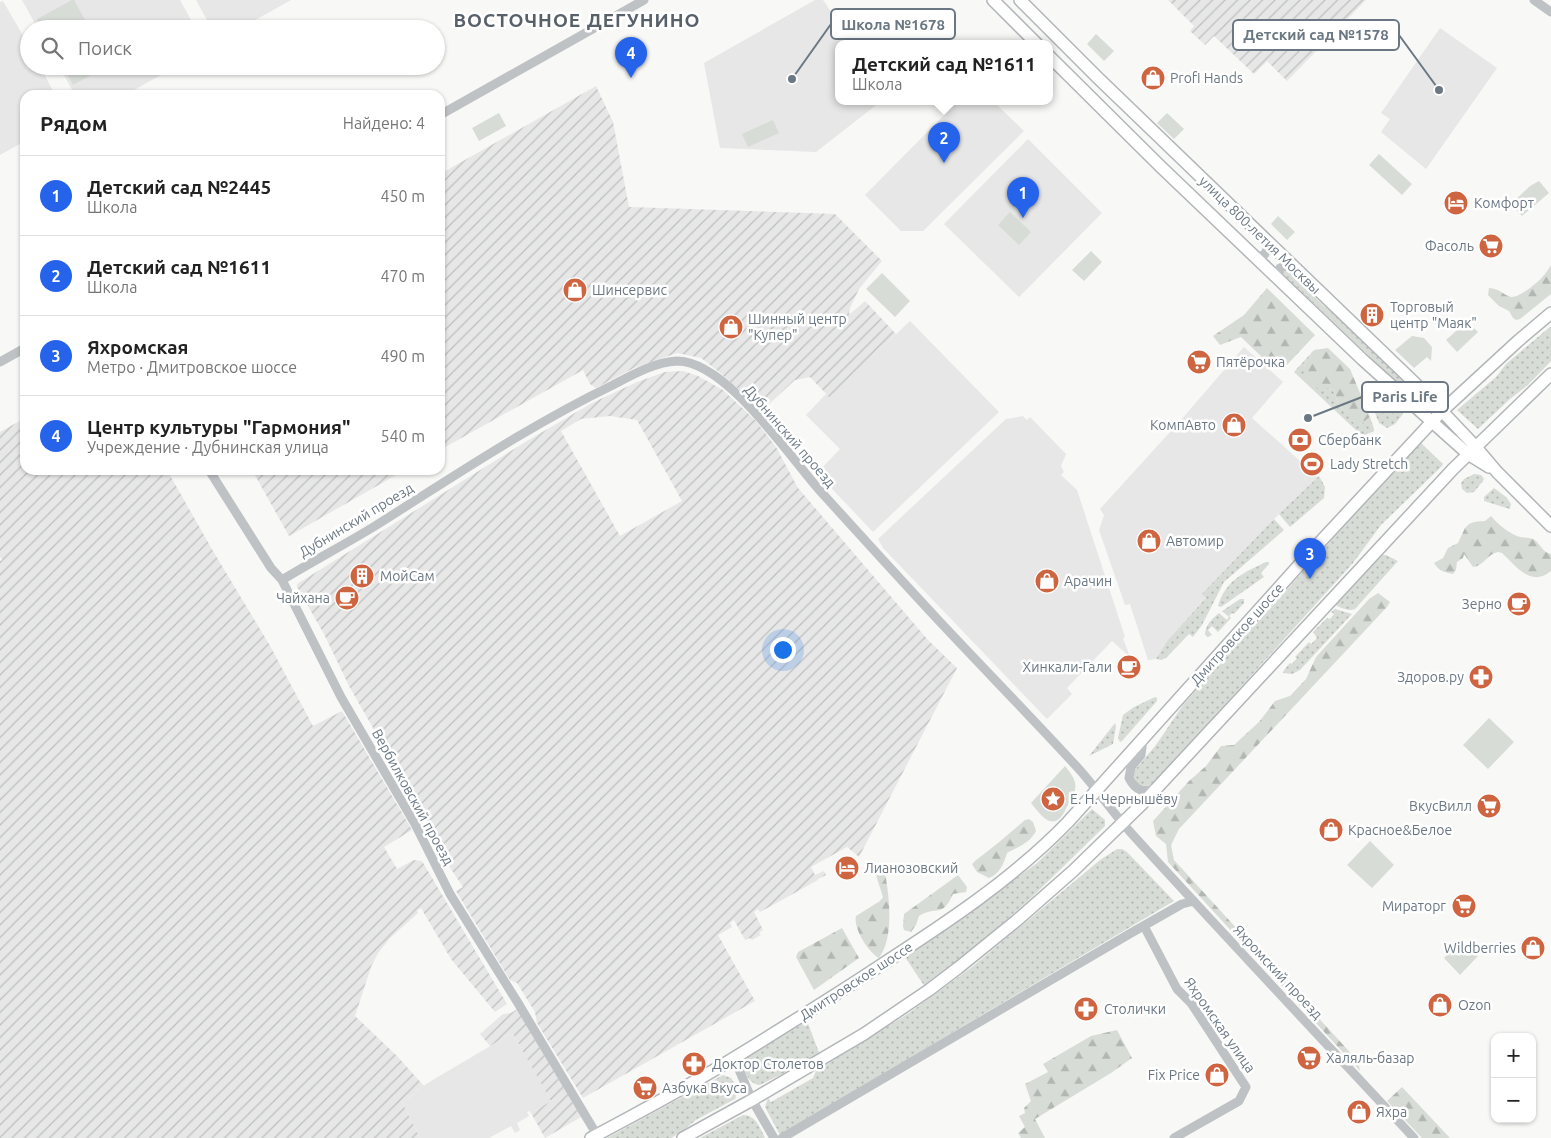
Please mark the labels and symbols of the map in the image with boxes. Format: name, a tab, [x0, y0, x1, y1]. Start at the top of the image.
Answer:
district label: ВОСТОЧНОЕ ДЕГУНИНО	[453, 9, 701, 31]
callout: Школа №1678	[831, 9, 955, 39]
text: Школа №1678	[841, 16, 945, 33]
callout: Детский сад №1578	[1233, 20, 1399, 50]
text: Детский сад №1578	[1243, 26, 1389, 43]
pin: 4	[615, 37, 647, 78]
shop icon: Profi Hands	[1140, 65, 1166, 91]
place label: Profi Hands	[1170, 70, 1243, 86]
pin: 2	[928, 122, 960, 163]
street label: улица 800-летия Москвы	[1196, 173, 1324, 297]
pin: 1	[1007, 177, 1039, 218]
hotel icon: Комфорт	[1443, 190, 1469, 216]
place label: Комфорт	[1474, 195, 1534, 211]
supermarket icon: Фасоль	[1478, 233, 1504, 259]
place label: Фасоль	[1425, 238, 1474, 254]
shop icon: Шинсервис	[562, 277, 588, 303]
place label: Шинсервис	[592, 282, 668, 298]
place label: Торговый центр "Маяк"	[1390, 299, 1477, 331]
building icon: Торговый центр "Маяк"	[1359, 302, 1385, 328]
place label: Шинный центр "Купер"	[748, 311, 847, 343]
shop icon: Шинный центр "Купер"	[718, 314, 744, 340]
supermarket icon: Пятёрочка	[1186, 349, 1212, 375]
place label: Пятёрочка	[1216, 354, 1285, 370]
street label: Дубнинский проезд	[741, 382, 839, 490]
callout: Paris Life	[1362, 382, 1448, 412]
text: Paris Life	[1372, 388, 1438, 405]
shop icon: КомпАвто	[1221, 412, 1247, 438]
place label: КомпАвто	[1150, 417, 1216, 433]
bank icon: Сбербанк	[1287, 427, 1313, 453]
place label: Сбербанк	[1318, 432, 1381, 448]
sports icon: Lady Stretch	[1299, 451, 1325, 477]
place label: Lady Stretch	[1330, 456, 1408, 472]
street label: Дубнинский проезд	[296, 480, 416, 560]
shop icon: Автомир	[1136, 528, 1162, 554]
place label: Автомир	[1166, 533, 1224, 549]
pin: 3	[1294, 538, 1326, 579]
building icon: МойСам	[349, 563, 375, 589]
place label: МойСам	[380, 568, 435, 584]
shop icon: Арачин	[1034, 568, 1060, 594]
place label: Арачин	[1064, 573, 1112, 589]
street label: Дмитровское шоссе	[1187, 580, 1287, 688]
cafe icon: Чайхана	[334, 585, 360, 611]
place label: Чайхана	[276, 590, 330, 606]
cafe icon: Зерно	[1506, 591, 1532, 617]
place label: Зерно	[1462, 596, 1502, 612]
your location	[770, 637, 796, 663]
cafe icon: Хинкали-Гали	[1116, 654, 1142, 680]
place label: Хинкали-Гали	[1023, 659, 1112, 675]
pharmacy icon: Здоров.ру	[1468, 664, 1494, 690]
place label: Здоров.ру	[1397, 669, 1464, 685]
street label: Вербилковский проезд	[369, 726, 457, 868]
place icon: Е. Н. Чернышёву	[1040, 786, 1066, 812]
place label: Е. Н. Чернышёву	[1070, 791, 1178, 807]
supermarket icon: ВкусВилл	[1476, 793, 1502, 819]
place label: ВкусВилл	[1409, 798, 1472, 814]
shop icon: Красное&Белое	[1318, 817, 1344, 843]
place label: Красное&Белое	[1348, 822, 1452, 838]
hotel icon: Лианозовский	[834, 855, 860, 881]
place label: Лианозовский	[864, 860, 958, 876]
supermarket icon: Мираторг	[1451, 893, 1477, 919]
place label: Мираторг	[1382, 898, 1446, 914]
street label: Яхромский проезд	[1230, 922, 1326, 1022]
shop icon: Wildberries	[1520, 935, 1546, 961]
street label: Дмитровское шоссе	[797, 939, 915, 1023]
place label: Wildberries	[1444, 940, 1516, 956]
street label: Яхромская улица	[1181, 974, 1259, 1076]
shop icon: Ozon	[1427, 992, 1453, 1018]
pharmacy icon: Столички	[1073, 996, 1099, 1022]
place label: Ozon	[1458, 997, 1491, 1013]
place label: Столички	[1104, 1001, 1166, 1017]
supermarket icon: Халяль-базар	[1296, 1045, 1322, 1071]
place label: Халяль-базар	[1326, 1050, 1415, 1066]
pharmacy icon: Доктор Столетов	[681, 1051, 707, 1077]
place label: Доктор Столетов	[712, 1056, 824, 1072]
shop icon: Fix Price	[1204, 1062, 1230, 1088]
place label: Fix Price	[1148, 1067, 1200, 1083]
supermarket icon: Азбука Вкуса	[632, 1075, 658, 1101]
place label: Азбука Вкуса	[662, 1080, 747, 1096]
shop icon: Яхра	[1346, 1099, 1372, 1125]
place label: Яхра	[1376, 1104, 1407, 1120]

